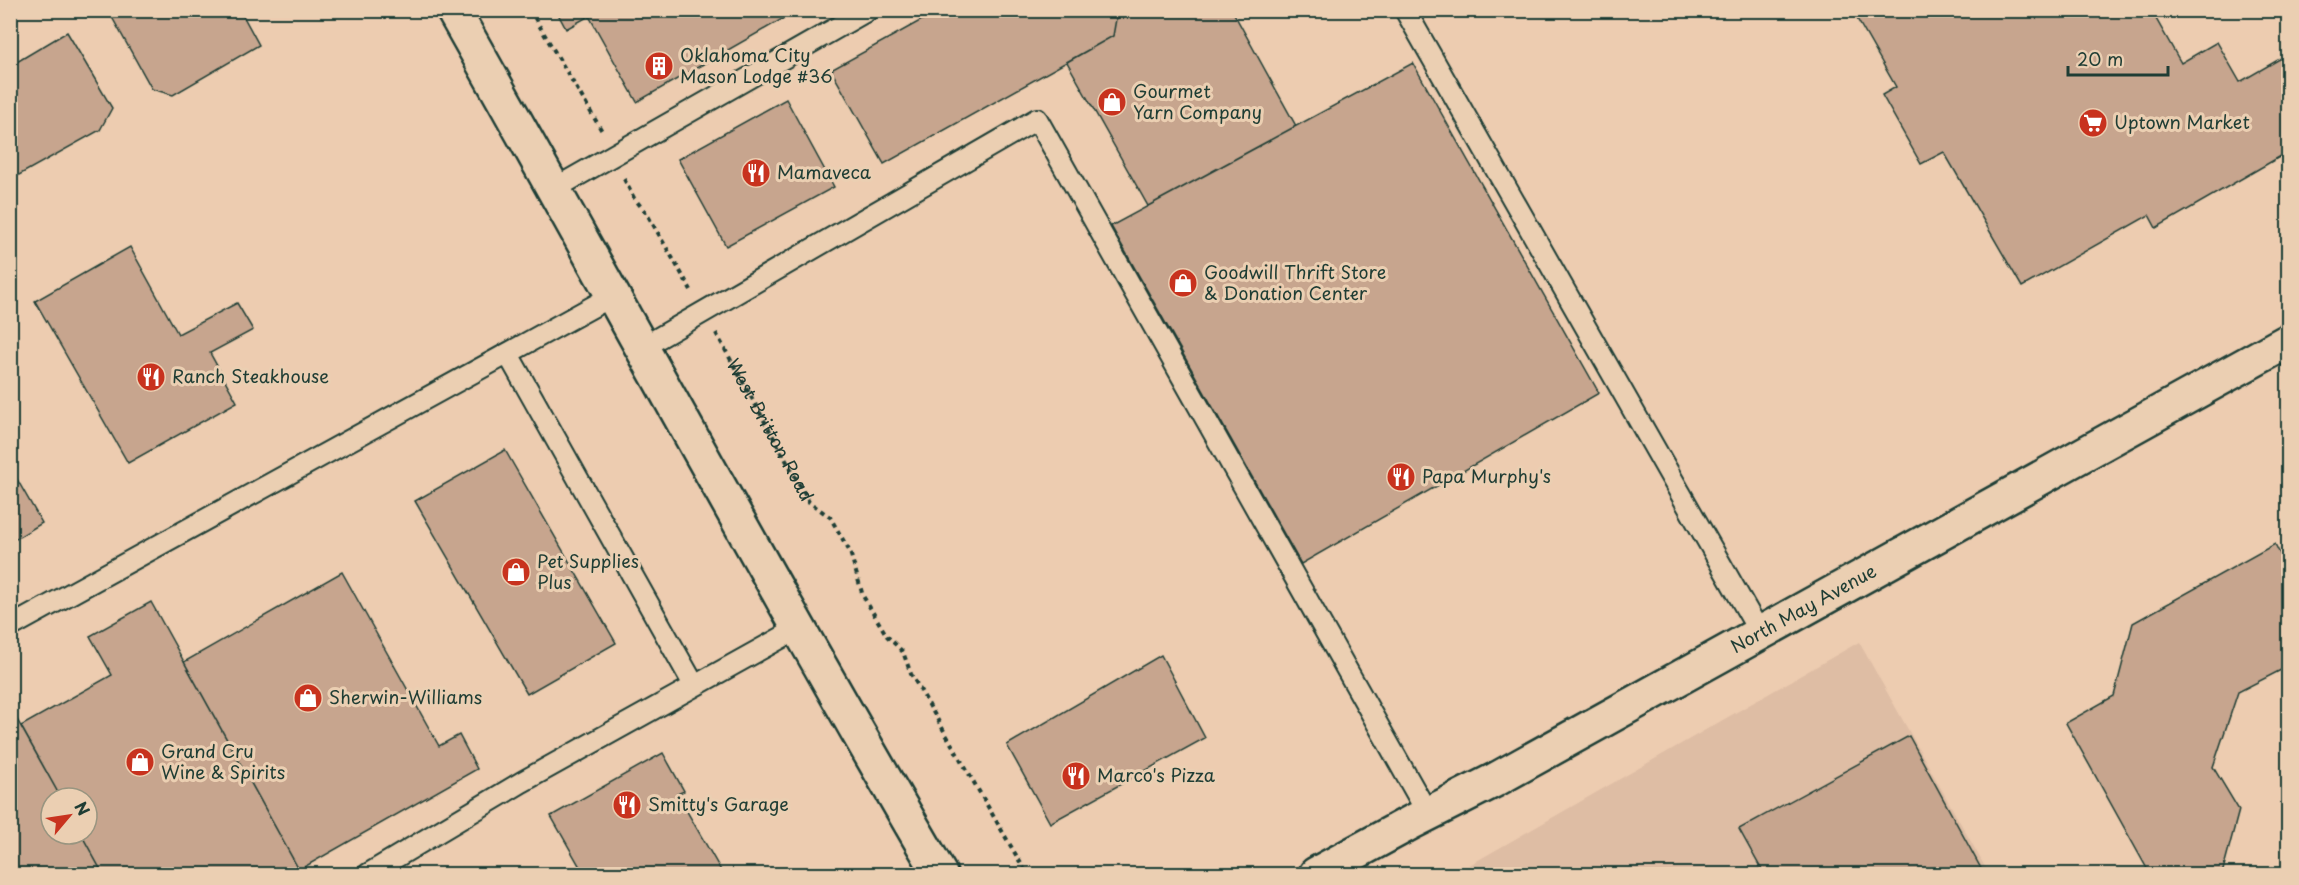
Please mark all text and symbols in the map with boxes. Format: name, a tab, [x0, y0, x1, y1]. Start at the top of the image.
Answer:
scale bar	[2068, 39, 2168, 77]
place label: Oklahoma City Mason Lodge #36	[680, 41, 833, 89]
text: 20 m	[2077, 45, 2123, 72]
building icon: Oklahoma City Mason Lodge #36	[643, 50, 675, 82]
place label: Gourmet Yarn Company	[1133, 77, 1262, 125]
shop icon: Gourmet Yarn Company	[1096, 86, 1128, 118]
supermarket icon: Uptown Market	[2077, 107, 2109, 139]
place label: Uptown Market	[2114, 108, 2250, 135]
restaurant icon: Mamaveca	[740, 157, 772, 189]
place label: Mamaveca	[777, 158, 872, 185]
place label: Goodwill Thrift Store & Donation Center	[1204, 258, 1386, 306]
shop icon: Goodwill Thrift Store & Donation Center	[1167, 267, 1199, 299]
street label: West Britton Road	[721, 353, 821, 506]
restaurant icon: Ranch Steakhouse	[135, 361, 167, 393]
place label: Ranch Steakhouse	[172, 362, 329, 389]
restaurant icon: Papa Murphy's	[1385, 461, 1417, 493]
place label: Papa Murphy's	[1422, 462, 1551, 489]
place label: Pet Supplies Plus	[537, 547, 639, 595]
shop icon: Pet Supplies Plus	[500, 556, 532, 588]
street label: North May Avenue	[1725, 556, 1881, 659]
shop icon: Sherwin-Williams	[292, 682, 324, 714]
place label: Sherwin-Williams	[329, 683, 482, 710]
place label: Grand Cru Wine & Spirits	[161, 737, 285, 785]
shop icon: Grand Cru Wine & Spirits	[124, 746, 156, 778]
restaurant icon: Marco's Pizza	[1060, 760, 1092, 792]
place label: Marco's Pizza	[1097, 761, 1216, 788]
north arrow	[39, 786, 99, 846]
restaurant icon: Smitty's Garage	[611, 789, 643, 821]
place label: Smitty's Garage	[648, 790, 789, 817]
text: N	[69, 797, 97, 820]

